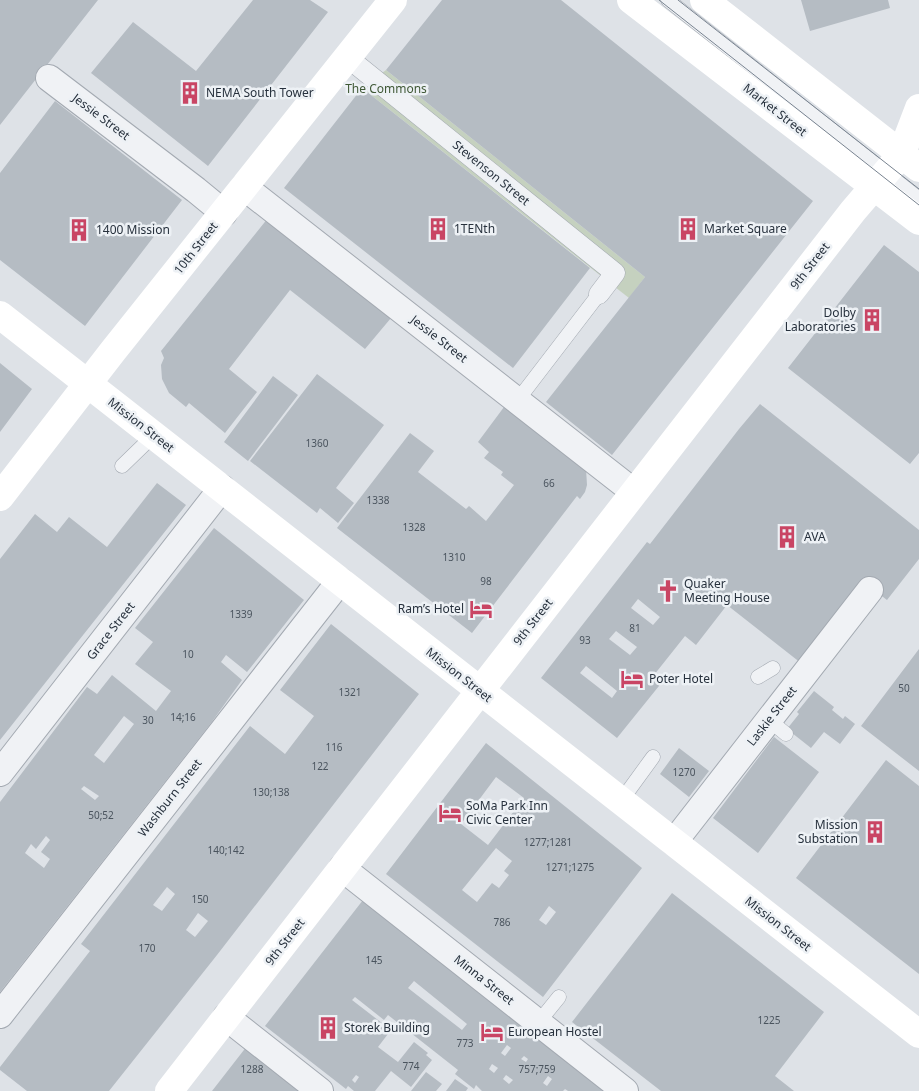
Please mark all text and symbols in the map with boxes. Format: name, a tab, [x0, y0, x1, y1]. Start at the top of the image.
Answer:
street label: Market Street	[740, 79, 811, 140]
building icon: NEMA South Tower	[177, 80, 203, 106]
park label: The Commons	[345, 80, 427, 97]
place label: NEMA South Tower	[206, 84, 314, 101]
street label: Jessie Street	[68, 89, 134, 144]
street label: Stevenson Street	[449, 136, 534, 209]
building icon: 1TENth	[425, 216, 451, 242]
building icon: Market Square	[675, 216, 701, 242]
building icon: 1400 Mission	[66, 217, 92, 243]
street label: 10th Street	[170, 217, 222, 277]
place label: 1TENth	[454, 220, 495, 237]
place label: Market Square	[704, 220, 787, 237]
place label: 1400 Mission	[96, 221, 170, 238]
street label: 9th Street	[786, 238, 834, 293]
place label: Dolby Laboratories	[785, 304, 857, 335]
building icon: Dolby Laboratories	[859, 307, 885, 333]
street label: Jessie Street	[406, 310, 472, 367]
street label: Mission Street	[105, 393, 179, 456]
house number: 1360	[306, 436, 329, 450]
house number: 66	[543, 476, 555, 490]
house number: 1338	[367, 493, 390, 507]
house number: 1328	[403, 520, 426, 534]
building icon: AVA	[774, 524, 800, 550]
place label: AVA	[804, 528, 826, 545]
house number: 1310	[443, 550, 466, 564]
house number: 98	[480, 574, 492, 588]
place label: Quaker Meeting House	[684, 575, 770, 606]
church icon: Quaker Meeting House	[655, 578, 681, 604]
street label: 9th Street	[509, 594, 557, 649]
hotel icon: Ram’s Hotel	[468, 596, 494, 622]
street label: Grace Street	[83, 598, 139, 663]
place label: Ram’s Hotel	[398, 600, 464, 617]
house number: 1339	[230, 607, 253, 621]
house number: 81	[629, 621, 641, 635]
house number: 93	[579, 633, 591, 647]
street label: Mission Street	[423, 643, 497, 706]
house number: 10	[182, 647, 194, 661]
hotel icon: Poter Hotel	[619, 666, 645, 692]
place label: Poter Hotel	[649, 670, 713, 687]
house number: 50	[898, 681, 910, 695]
street label: Laskie Street	[743, 682, 801, 749]
house number: 1321	[339, 685, 361, 699]
house number: 14;16	[170, 710, 196, 724]
house number: 30	[142, 713, 154, 727]
house number: 116	[325, 740, 343, 754]
street label: Washburn Street	[134, 755, 206, 840]
house number: 122	[311, 759, 329, 773]
house number: 1270	[673, 765, 696, 779]
house number: 130;138	[253, 785, 290, 799]
place label: SoMa Park Inn Civic Center	[466, 797, 548, 828]
hotel icon: SoMa Park Inn Civic Center	[437, 800, 463, 826]
house number: 50;52	[88, 808, 114, 822]
place label: Mission Substation	[798, 816, 858, 847]
building icon: Mission Substation	[862, 819, 888, 845]
house number: 1277;1281	[524, 835, 572, 849]
house number: 140;142	[208, 843, 245, 857]
house number: 1271;1275	[546, 860, 594, 874]
house number: 150	[191, 892, 209, 906]
street label: Mission Street	[742, 892, 816, 955]
street label: 9th Street	[261, 914, 309, 969]
house number: 786	[493, 915, 511, 929]
house number: 170	[138, 941, 156, 955]
street label: Minna Street	[451, 951, 519, 1009]
house number: 145	[365, 953, 383, 967]
house number: 1225	[758, 1013, 781, 1027]
building icon: Storek Building	[315, 1015, 341, 1041]
place label: Storek Building	[344, 1019, 430, 1036]
hotel icon: European Hostel	[479, 1019, 505, 1045]
place label: European Hostel	[508, 1023, 602, 1040]
house number: 773	[456, 1036, 474, 1050]
house number: 774	[402, 1059, 420, 1073]
house number: 1288	[241, 1062, 264, 1076]
house number: 757;759	[519, 1062, 556, 1076]

